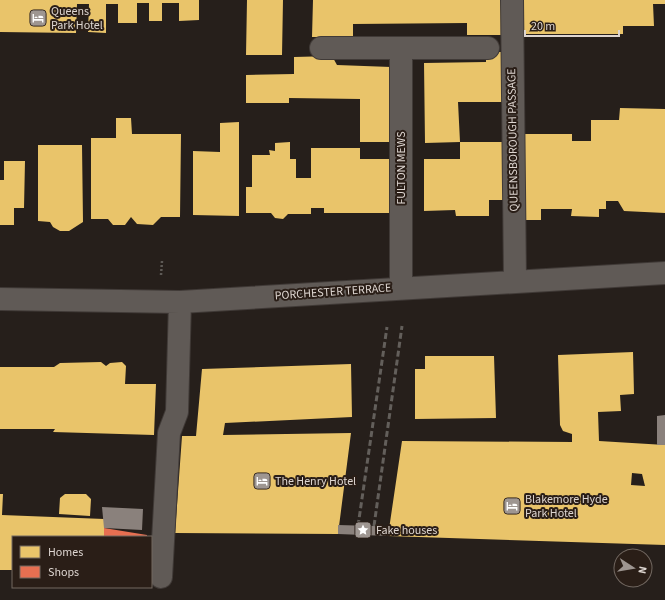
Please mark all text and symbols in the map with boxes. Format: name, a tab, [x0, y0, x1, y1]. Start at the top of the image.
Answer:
place label: Queens Park Hotel	[51, 3, 103, 34]
hotel icon: Queens Park Hotel	[28, 8, 48, 28]
scale bar	[525, 12, 619, 38]
text: 20 m	[531, 18, 555, 35]
street label: QUEENSBOROUGH PASSAGE	[503, 68, 523, 212]
street label: FULTON MEWS	[393, 131, 410, 205]
street label: PORCHESTER TERRACE	[274, 279, 392, 305]
hotel icon: The Henry Hotel	[252, 471, 272, 491]
place label: The Henry Hotel	[275, 473, 356, 490]
place label: Blakemore Hyde Park Hotel	[525, 491, 608, 522]
hotel icon: Blakemore Hyde Park Hotel	[502, 496, 522, 516]
place icon: Fake houses	[353, 520, 373, 540]
place label: Fake houses	[376, 522, 437, 539]
legend	[12, 536, 152, 588]
text: Homes	[48, 544, 83, 561]
north arrow	[613, 548, 653, 588]
text: Shops	[48, 564, 79, 581]
text: N	[634, 565, 650, 575]

